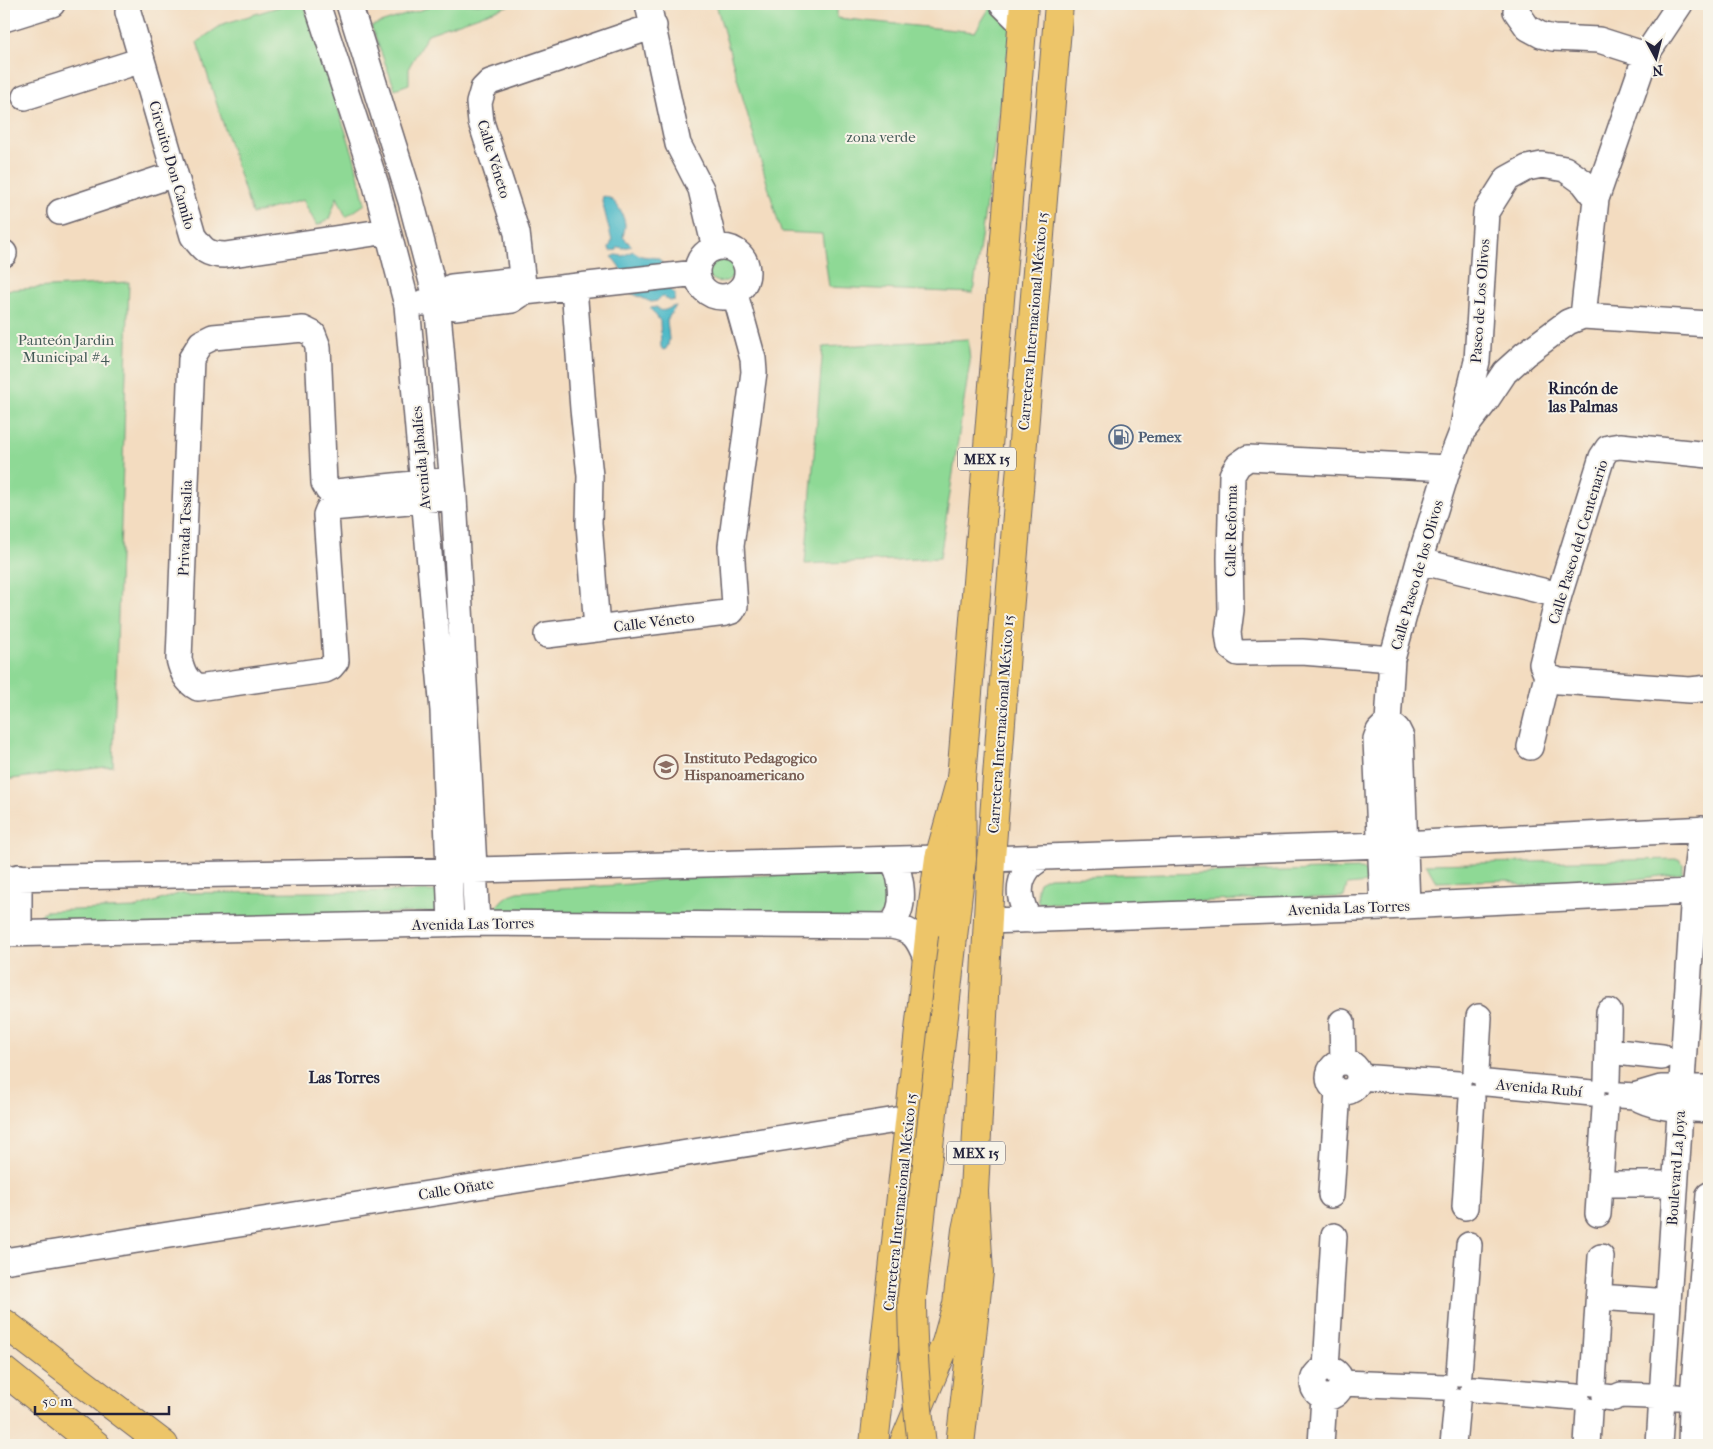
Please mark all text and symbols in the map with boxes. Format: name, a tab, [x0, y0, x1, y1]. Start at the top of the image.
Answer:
north arrow	[1630, 32, 1680, 82]
text: N	[1651, 61, 1664, 80]
street label: Circuito Don Camilo	[145, 99, 199, 232]
street label: Calle Véneto	[474, 118, 515, 201]
park label: zona verde	[846, 128, 916, 146]
street label: Carretera Internacional México 15	[1014, 211, 1052, 431]
street label: Paseo de Los Olivos	[1467, 238, 1493, 364]
park label: Panteón Jardin Municipal #4	[18, 331, 114, 366]
district label: Rincón de las Palmas	[1547, 379, 1618, 416]
street label: Avenida Jabalíes	[407, 405, 435, 512]
fuel station icon: Pemex	[1108, 424, 1134, 450]
place label: Pemex	[1138, 428, 1182, 446]
road number: MEX 15	[958, 448, 1016, 470]
street label: Calle Paseo del Centenario	[1544, 457, 1612, 626]
street label: Privada Tesalia	[174, 478, 196, 577]
street label: Calle Reforma	[1221, 484, 1241, 577]
street label: Calle Paseo de los Olivos	[1387, 497, 1447, 652]
street label: Calle Véneto	[613, 608, 696, 636]
street label: Carretera Internacional México 15	[984, 614, 1018, 834]
place label: Instituto Pedagogico Hispanoamericano	[684, 749, 818, 784]
school or university icon: Instituto Pedagogico Hispanoamericano	[653, 754, 679, 780]
street label: Avenida Las Torres	[1287, 897, 1411, 919]
street label: Avenida Las Torres	[411, 914, 535, 934]
district label: Las Torres	[308, 1068, 380, 1087]
street label: Avenida Rubí	[1494, 1075, 1584, 1101]
street label: Carretera Internacional México 15	[880, 1092, 920, 1312]
street label: Boulevard La Joya	[1663, 1109, 1689, 1226]
road number: MEX 15	[947, 1142, 1005, 1164]
street label: Calle Oñate	[417, 1174, 496, 1204]
scale bar	[35, 1384, 169, 1416]
text: 50 m	[42, 1392, 73, 1410]

